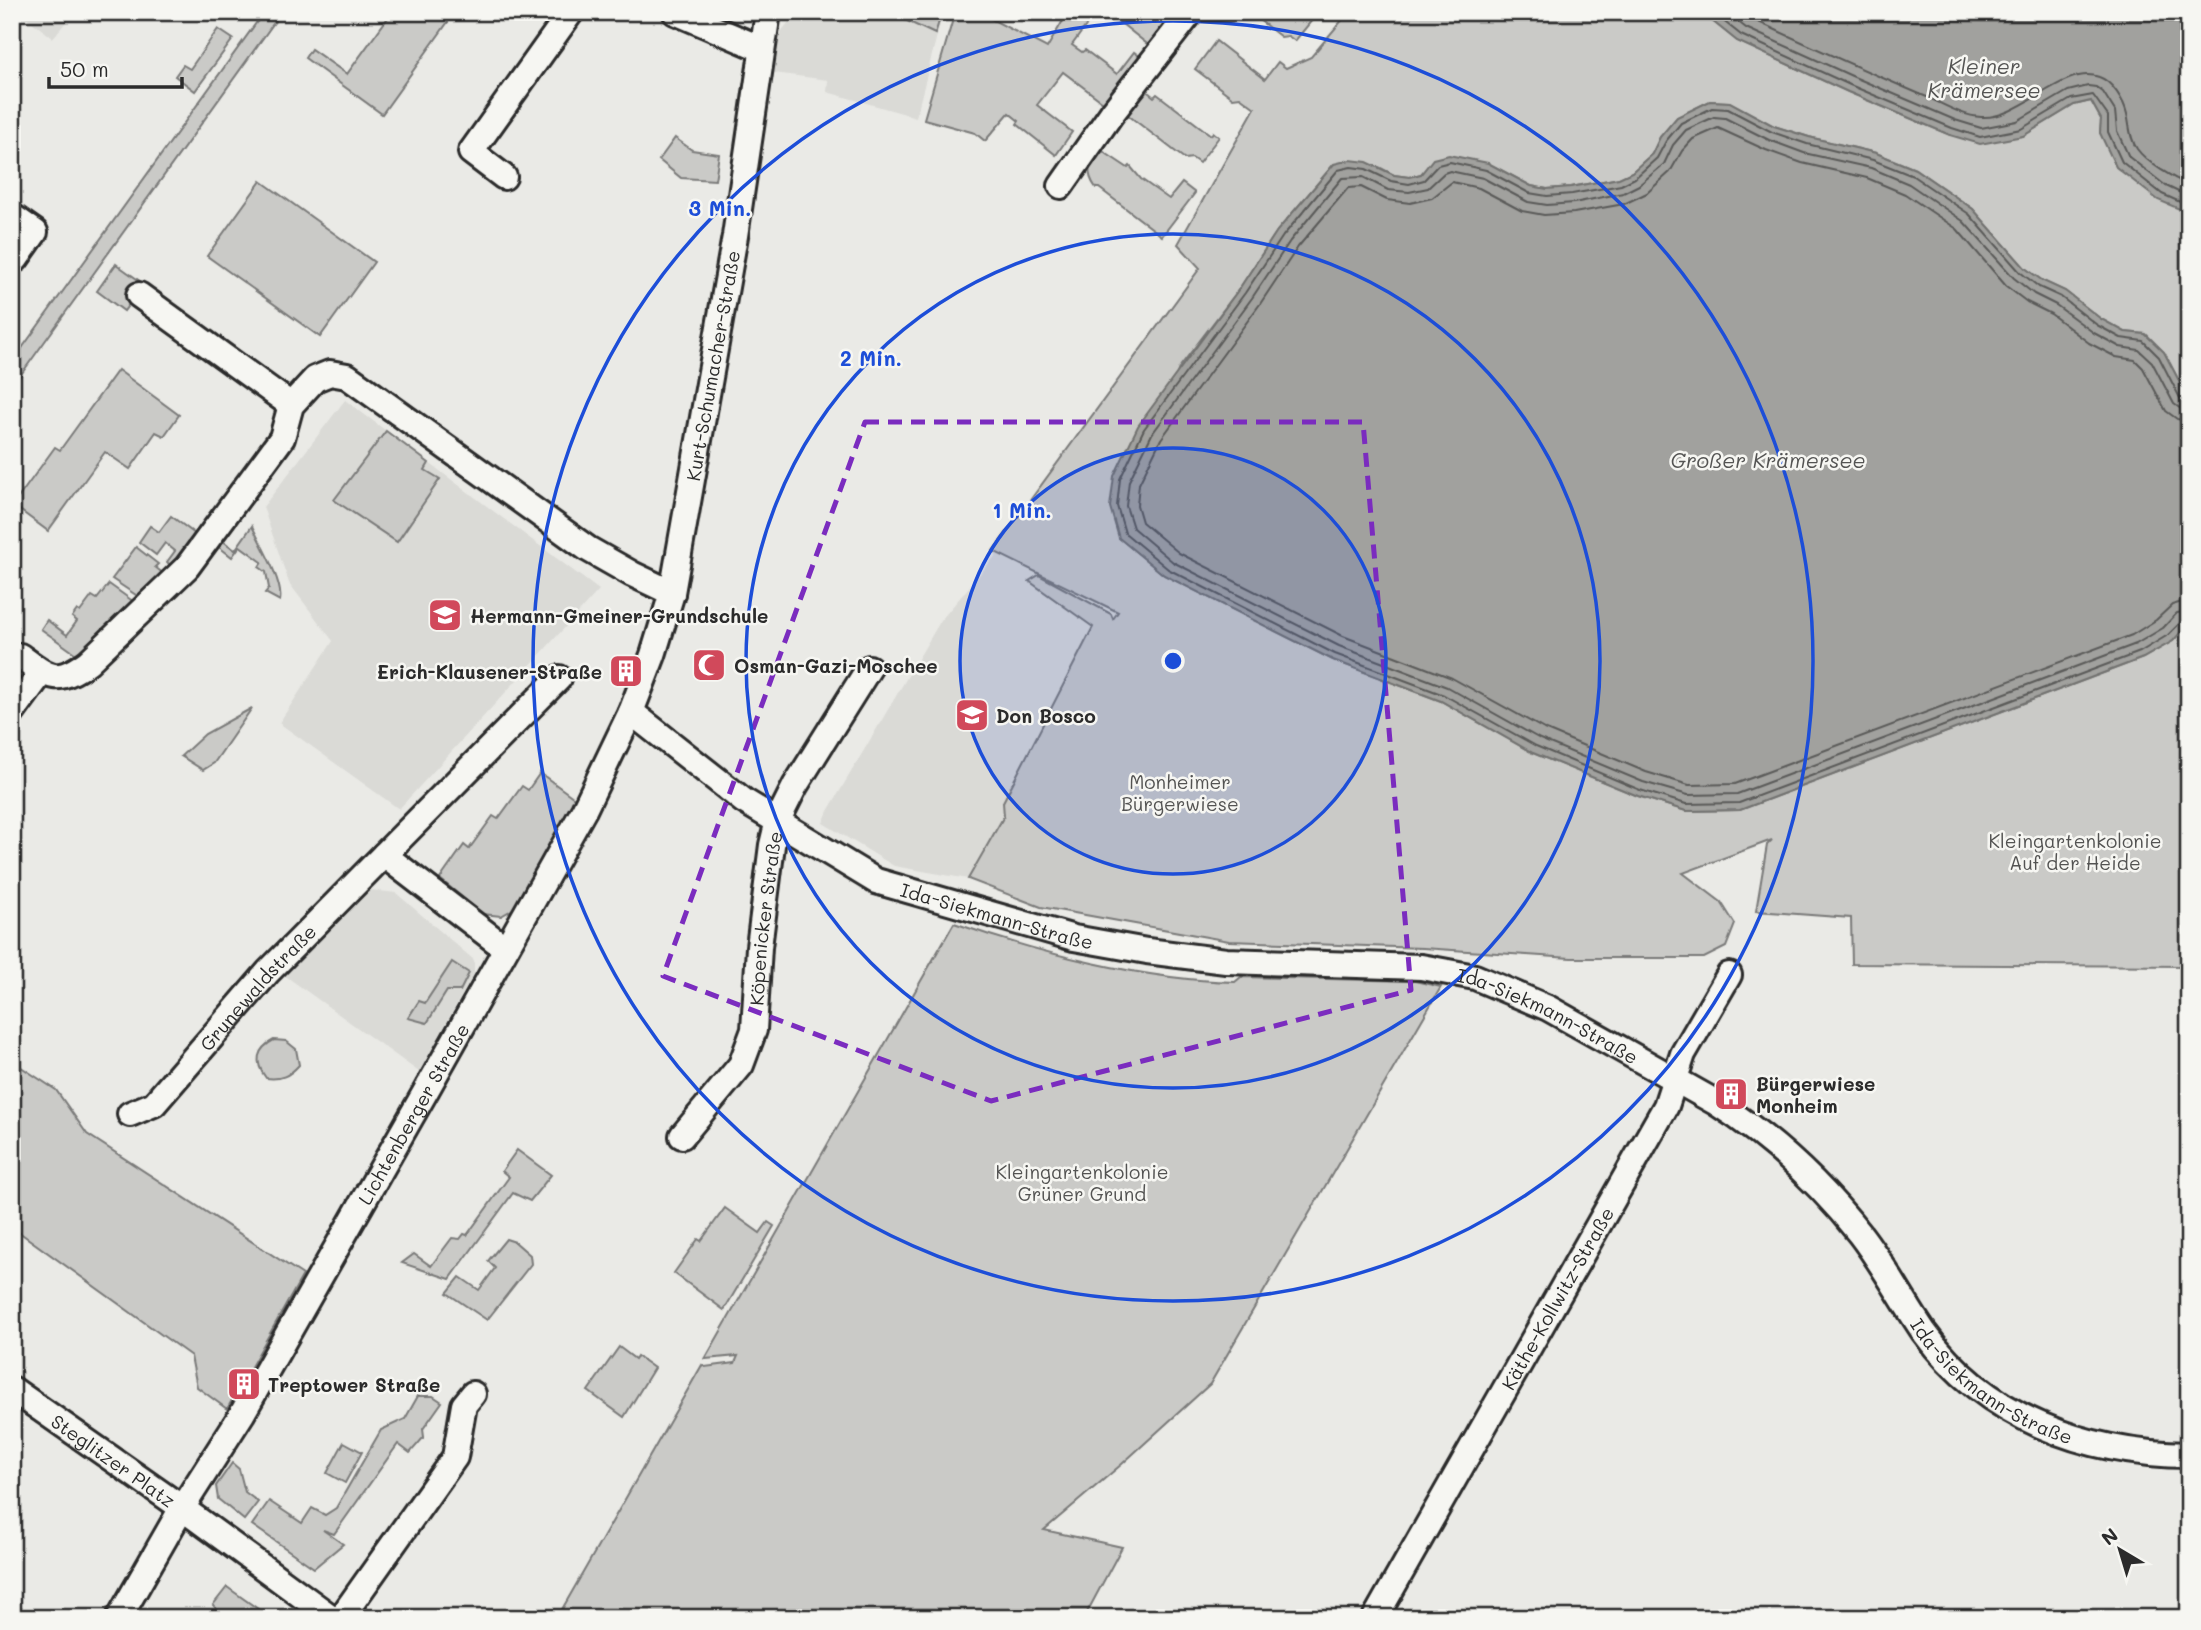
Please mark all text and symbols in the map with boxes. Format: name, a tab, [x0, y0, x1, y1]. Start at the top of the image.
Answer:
scale bar	[49, 46, 182, 90]
water label: Kleiner Krämersee	[1928, 52, 2040, 103]
text: 50 m	[60, 55, 109, 82]
text: 3 Min.	[689, 194, 751, 221]
street label: Kurt-Schumacher-Straße	[680, 248, 745, 483]
text: 2 Min.	[840, 344, 902, 371]
water label: Großer Krämersee	[1671, 446, 1865, 473]
text: 1 Min.	[992, 496, 1052, 523]
school or university icon: Hermann-Gmeiner-Grundschule	[426, 596, 464, 634]
place label: Hermann-Gmeiner-Grundschule	[470, 603, 768, 628]
mosque icon: Osman-Gazi-Moschee	[690, 646, 728, 684]
centre of rings	[1161, 649, 1185, 673]
building icon: Erich-Klausener-Straße	[607, 652, 645, 690]
place label: Osman-Gazi-Moschee	[734, 653, 938, 678]
place label: Erich-Klausener-Straße	[377, 659, 602, 684]
school or university icon: Don Bosco	[953, 696, 991, 734]
place label: Don Bosco	[996, 703, 1096, 728]
park label: Monheimer Bürgerwiese	[1121, 769, 1239, 816]
street label: Köpenicker Straße	[743, 828, 787, 1006]
park label: Kleingartenkolonie Auf der Heide	[1989, 828, 2161, 875]
street label: Ida-Siekmann-Straße	[898, 876, 1095, 954]
street label: Grunewaldstraße	[193, 919, 321, 1056]
street label: Ida-Siekmann-Straße	[1455, 962, 1643, 1069]
street label: Lichtenberger Straße	[352, 1018, 474, 1209]
place label: Bürgerwiese Monheim	[1756, 1071, 1875, 1118]
building icon: Bürgerwiese Monheim	[1712, 1075, 1750, 1113]
park label: Kleingartenkolonie Grüner Grund	[996, 1159, 1168, 1206]
street label: Käthe-Kollwitz-Straße	[1495, 1202, 1619, 1394]
street label: Ida-Siekmann-Straße	[1906, 1313, 2076, 1449]
building icon: Treptower Straße	[225, 1365, 263, 1403]
place label: Treptower Straße	[268, 1372, 440, 1397]
street label: Steglitzer Platz	[47, 1408, 181, 1512]
north arrow	[2086, 1514, 2156, 1584]
text: N	[2096, 1522, 2123, 1550]

